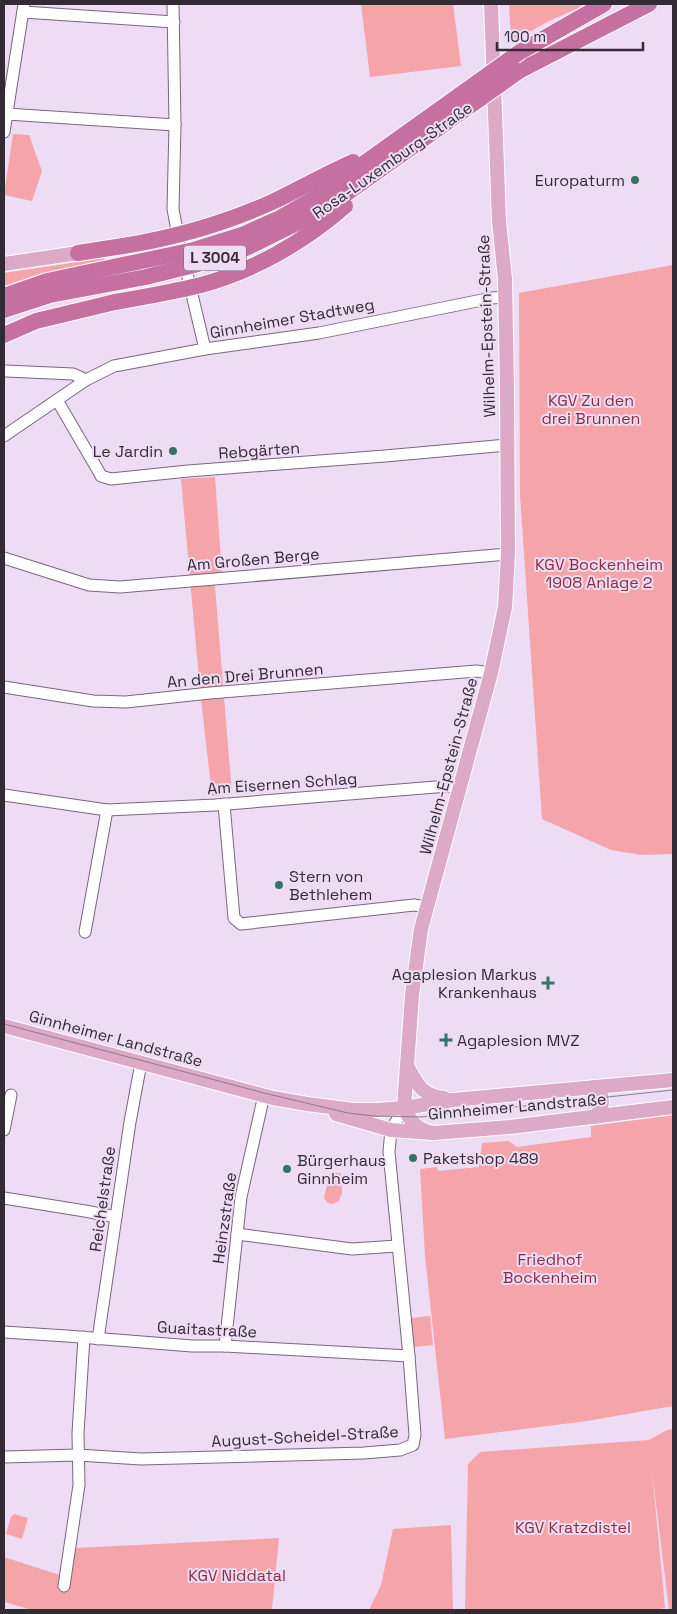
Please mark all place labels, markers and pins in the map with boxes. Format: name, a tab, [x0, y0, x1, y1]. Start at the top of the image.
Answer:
place label: Europaturm	[535, 170, 625, 191]
marker: Europaturm	[629, 174, 641, 186]
place label: Le Jardin	[93, 441, 163, 462]
marker: Le Jardin	[167, 445, 179, 457]
place label: Stern von Bethlehem	[289, 866, 372, 905]
marker: Stern von Bethlehem	[273, 879, 285, 891]
place label: Agaplesion Markus Krankenhaus	[392, 964, 537, 1003]
marker: Agaplesion Markus Krankenhaus	[541, 976, 555, 990]
place label: Agaplesion MVZ	[457, 1030, 579, 1051]
marker: Agaplesion MVZ	[439, 1033, 453, 1047]
place label: Paketshop 489	[423, 1148, 539, 1169]
place label: Bürgerhaus Ginnheim	[297, 1150, 386, 1189]
marker: Paketshop 489	[407, 1152, 419, 1164]
marker: Bürgerhaus Ginnheim	[281, 1163, 293, 1175]

